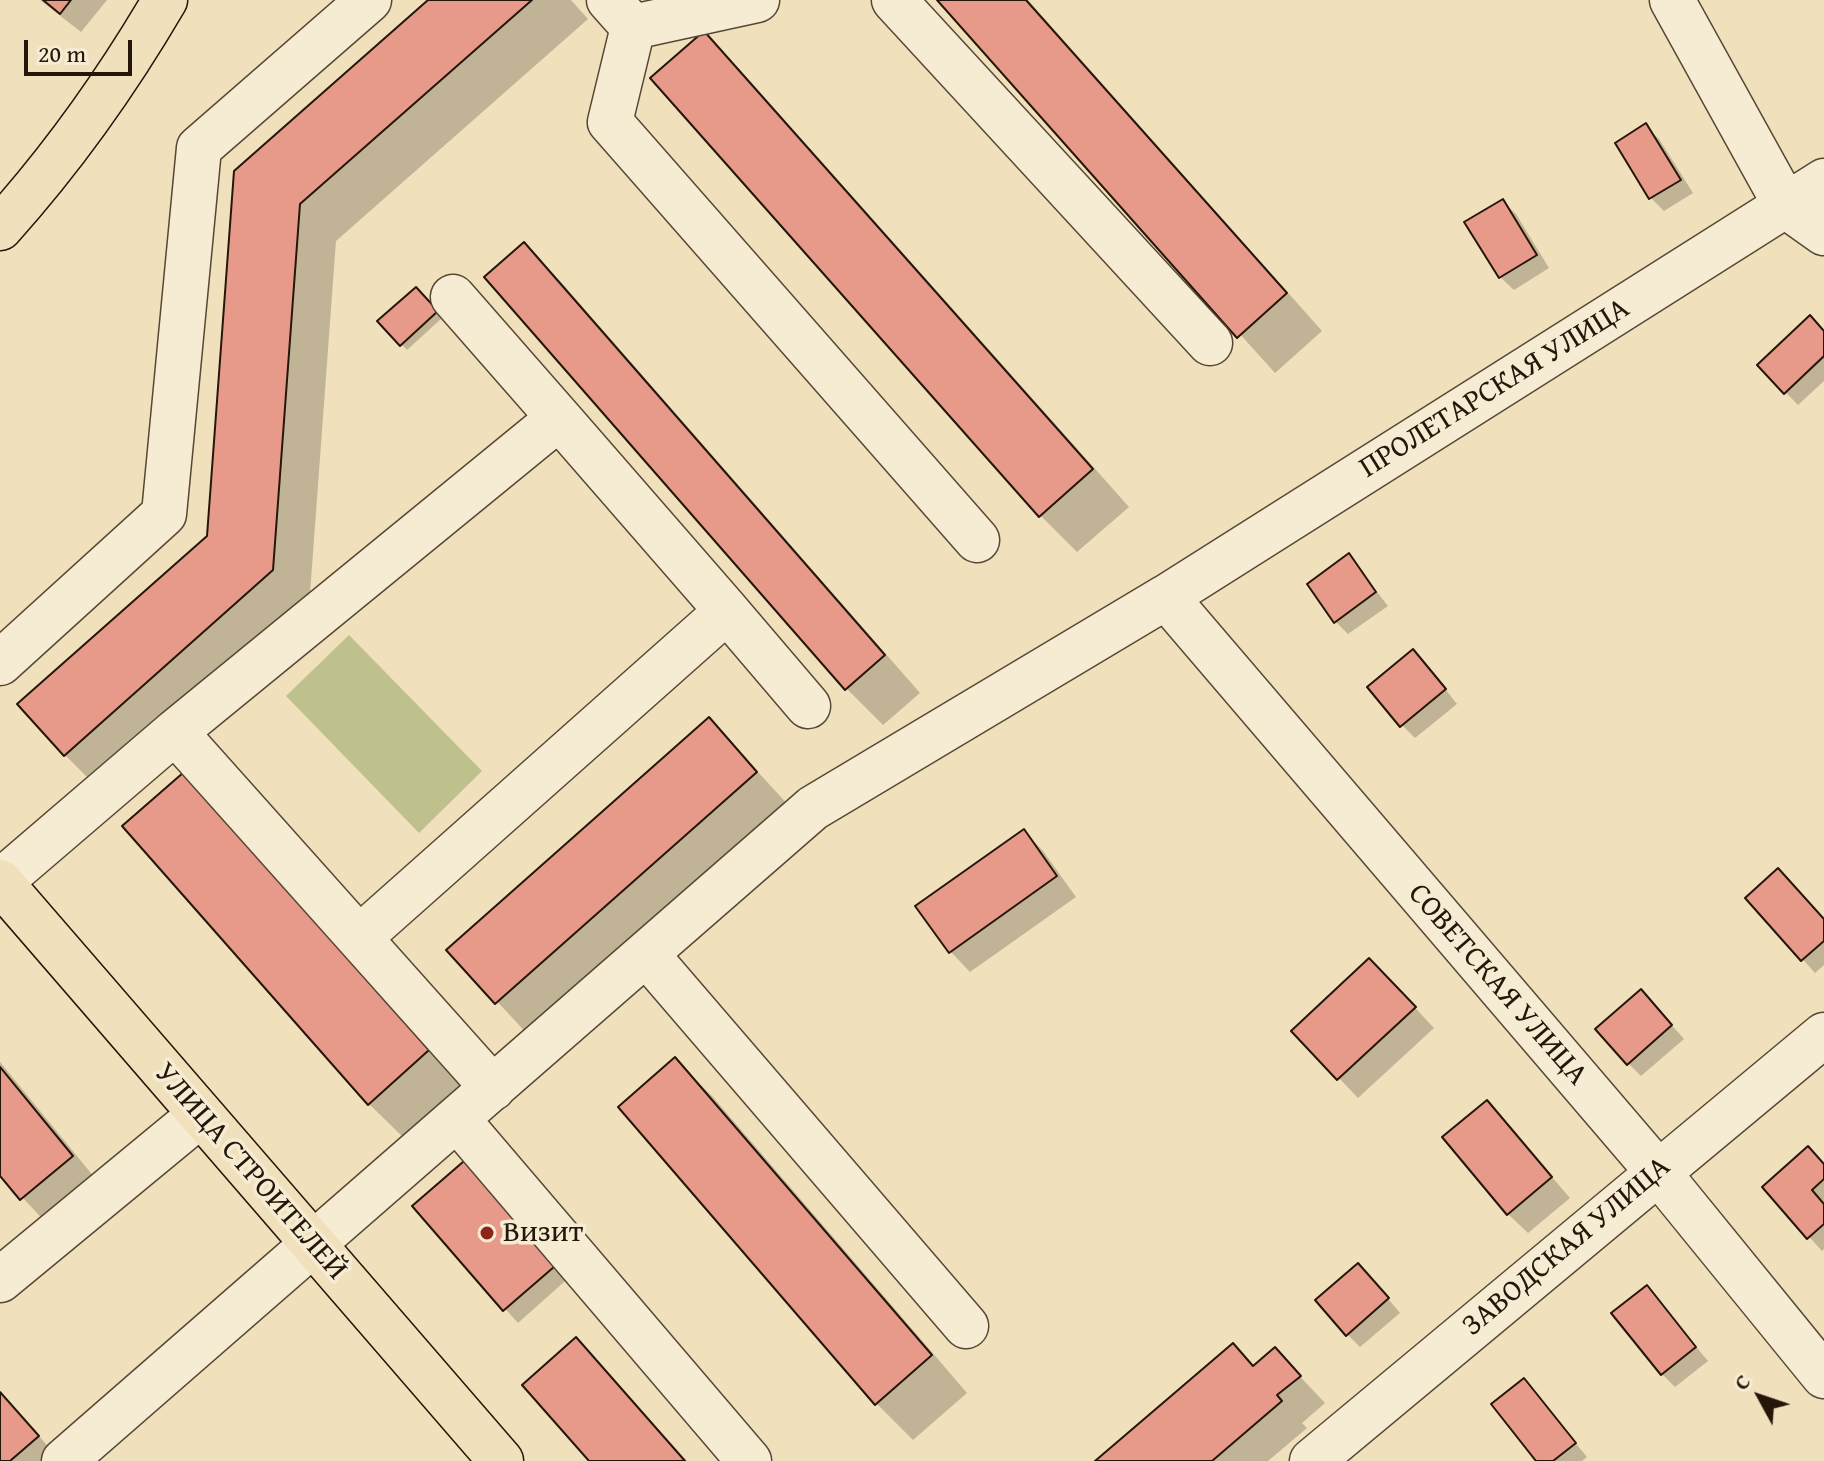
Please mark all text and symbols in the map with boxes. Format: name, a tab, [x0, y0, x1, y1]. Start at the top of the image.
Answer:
scale bar	[28, 24, 136, 74]
text: 20 m	[38, 36, 86, 71]
street label: ПРОЛЕТАРСКАЯ УЛИЦА	[1353, 291, 1637, 487]
street label: СОВЕТСКАЯ УЛИЦА	[1400, 877, 1594, 1093]
street label: УЛИЦА СТРОИТЕЛЕЙ	[146, 1056, 354, 1288]
street label: ЗАВОДСКАЯ УЛИЦА	[1456, 1150, 1678, 1344]
place label: Визит	[503, 1215, 583, 1251]
marker: Визит	[478, 1224, 496, 1242]
north arrow	[1720, 1357, 1800, 1437]
text: С	[1725, 1367, 1758, 1397]

